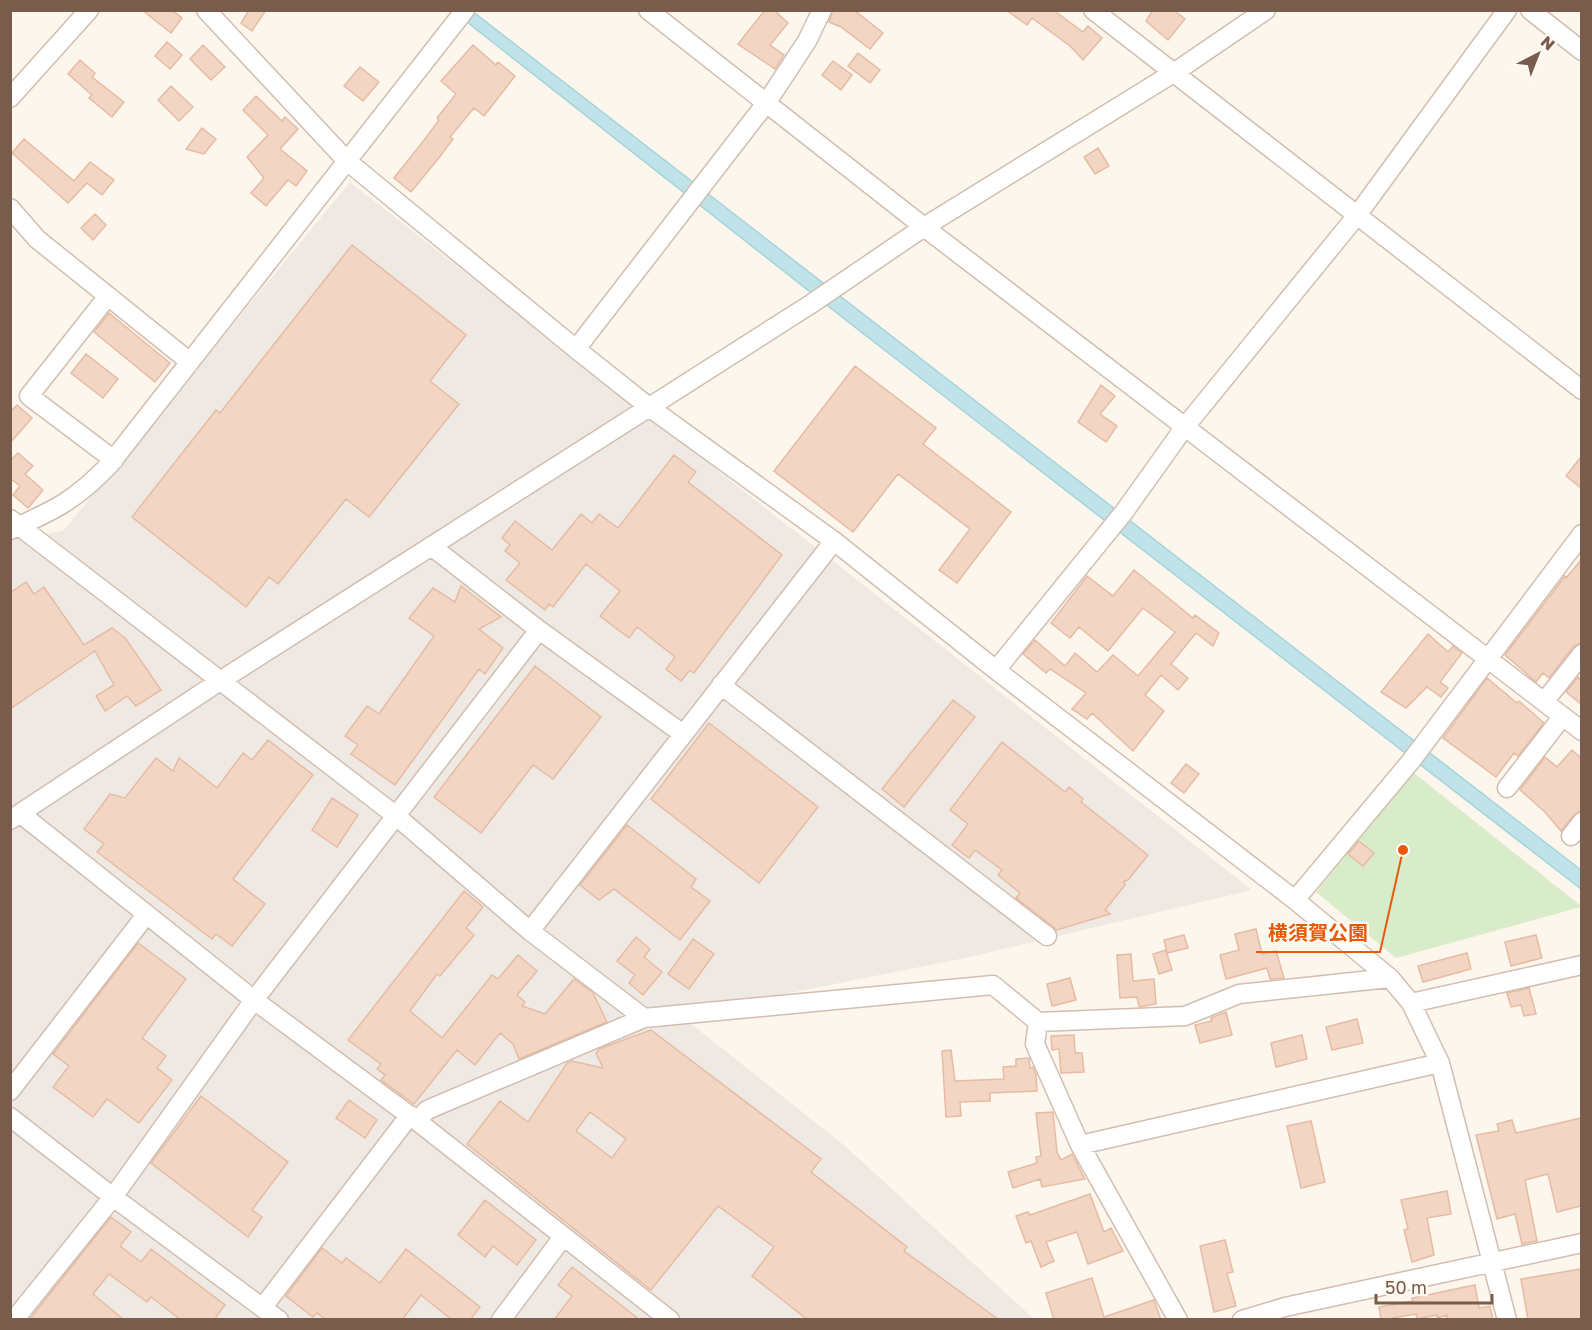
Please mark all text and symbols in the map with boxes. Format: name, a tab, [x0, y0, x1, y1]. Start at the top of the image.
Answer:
north arrow	[1508, 24, 1568, 84]
text: N	[1537, 31, 1559, 54]
callout: 横須賀公園	[1256, 914, 1380, 952]
text: 横須賀公園	[1268, 920, 1368, 944]
scale bar	[1376, 1267, 1492, 1305]
text: 50 m	[1385, 1276, 1427, 1298]

